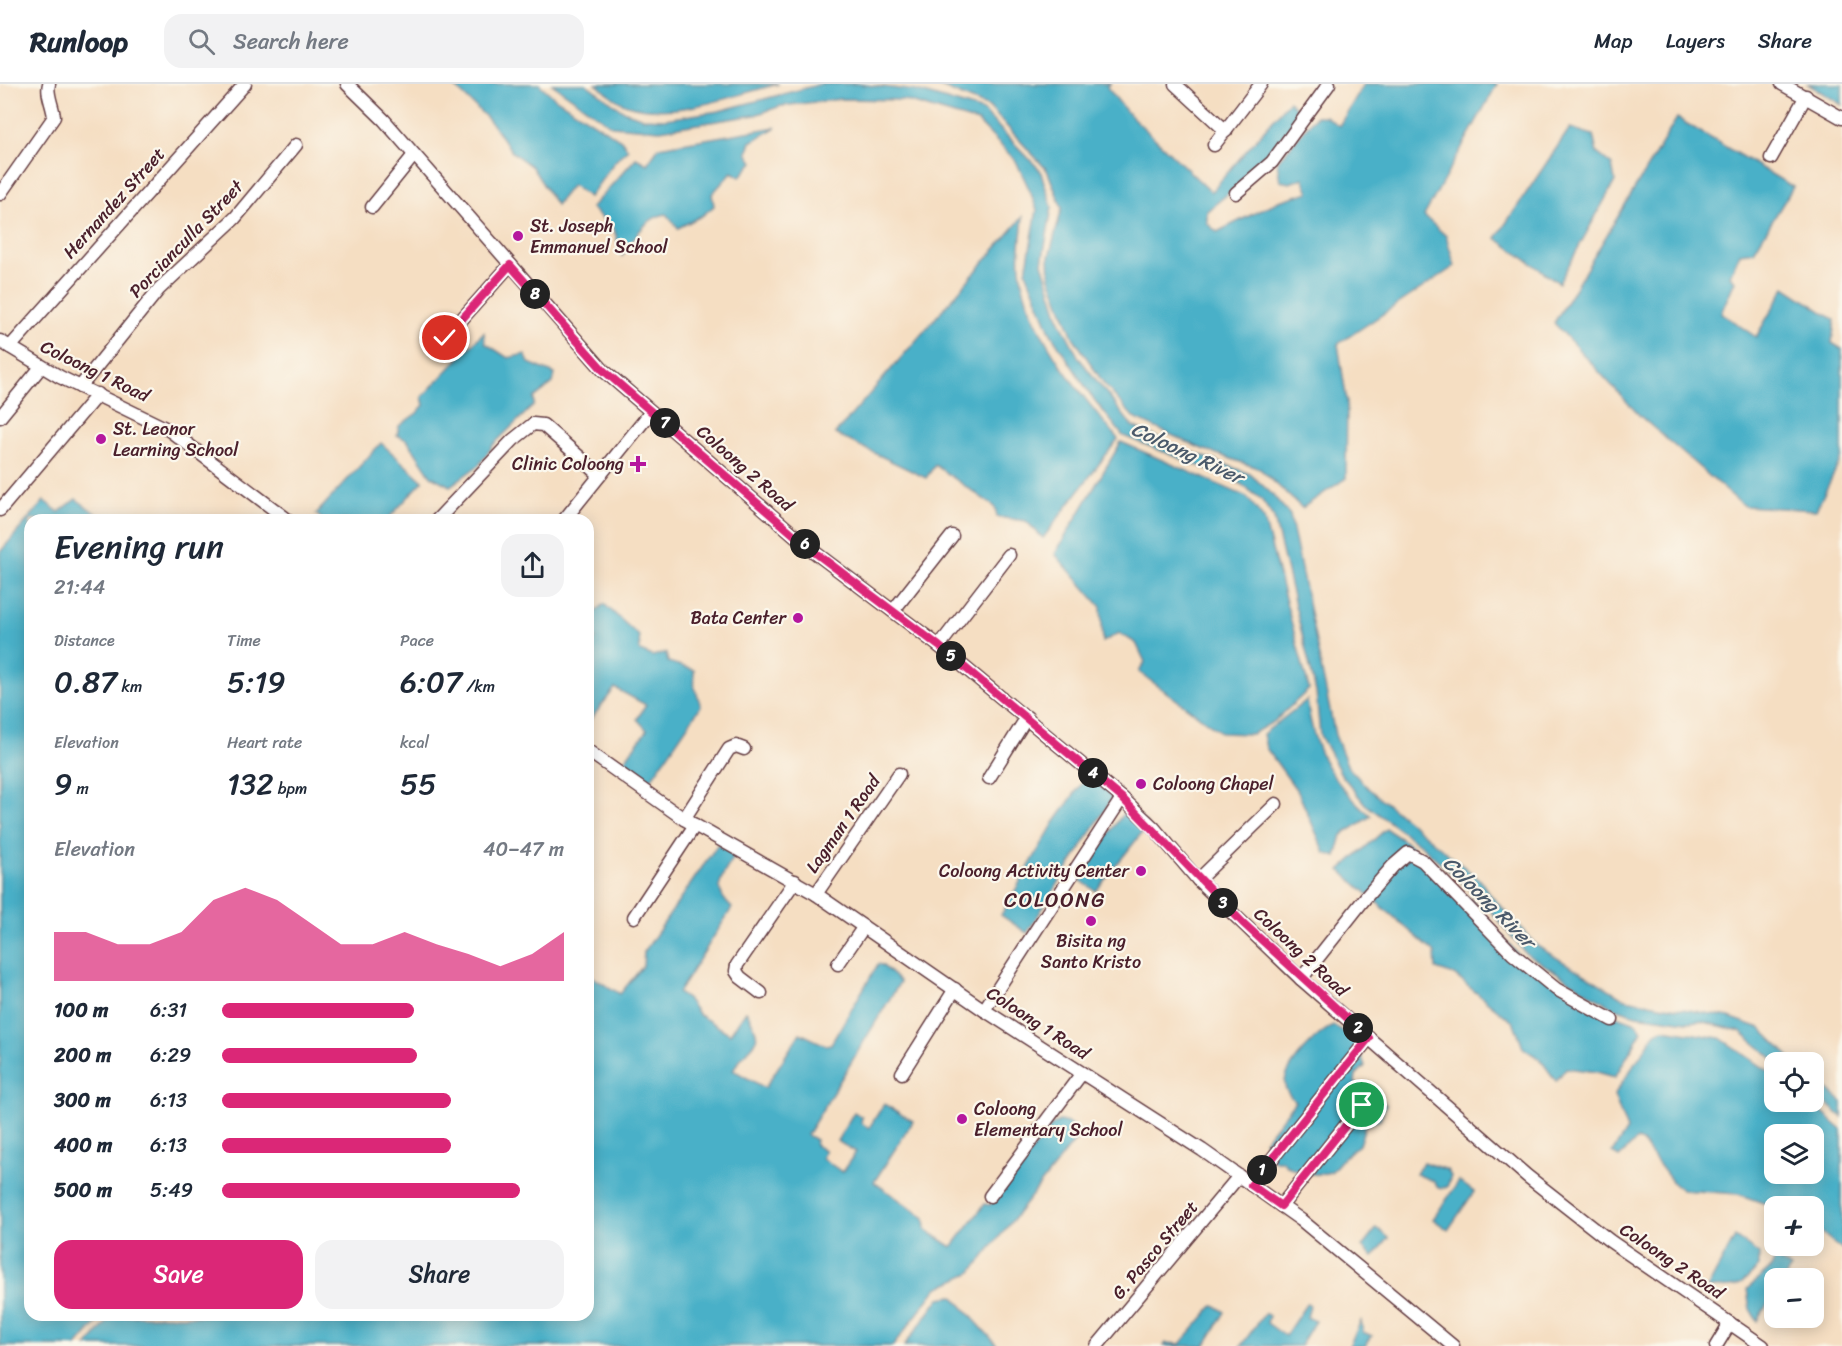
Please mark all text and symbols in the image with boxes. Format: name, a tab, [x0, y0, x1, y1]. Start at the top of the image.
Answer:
search box	[164, 14, 584, 68]
text: Runloop	[30, 17, 128, 66]
text: Search here	[233, 22, 349, 61]
text: Map	[1594, 22, 1633, 60]
text: Layers	[1666, 22, 1725, 60]
text: Share	[1758, 22, 1812, 60]
icon: search	[185, 25, 218, 58]
street label: Hernandez Street	[55, 140, 173, 266]
street label: Porcianculla Street	[121, 172, 252, 306]
place label: St. Joseph Emmanuel School	[530, 210, 669, 263]
marker: St. Joseph Emmanuel School	[511, 229, 525, 243]
pin: 8	[520, 279, 550, 309]
text: 8	[530, 279, 540, 308]
pin	[419, 312, 470, 363]
icon: check	[428, 321, 461, 354]
street label: Coloong 1 Road	[35, 331, 156, 412]
pin: 7	[650, 408, 680, 438]
text: 7	[660, 408, 670, 437]
water label: Coloong River	[1125, 412, 1252, 496]
place label: St. Leonor Learning School	[113, 413, 239, 466]
street label: Coloong 2 Road	[689, 416, 802, 521]
marker: St. Leonor Learning School	[94, 432, 108, 446]
place label: Clinic Coloong	[512, 448, 624, 480]
marker: Clinic Coloong	[629, 455, 647, 473]
text: Evening run	[54, 518, 224, 576]
pin: 6	[790, 529, 820, 559]
text: 6	[800, 529, 810, 558]
button: share	[501, 534, 564, 597]
text: 21:44	[54, 570, 105, 605]
place label: Bata Center	[691, 602, 788, 634]
marker: Bata Center	[791, 611, 805, 625]
text: Distance	[54, 626, 115, 655]
text: Time	[227, 626, 261, 655]
text: Pace	[400, 626, 434, 655]
pin: 5	[936, 641, 966, 671]
text: 5	[946, 641, 956, 670]
text: 0.87	[54, 655, 117, 709]
text: 5:19	[227, 655, 286, 709]
text: 6:07	[400, 655, 462, 709]
text: km	[117, 672, 142, 701]
text: /km	[462, 672, 495, 701]
text: Elevation	[54, 728, 119, 757]
text: Heart rate	[227, 728, 302, 757]
text: kcal	[400, 728, 429, 757]
text: 9	[54, 757, 72, 811]
text: 132	[227, 757, 274, 811]
text: 55	[400, 757, 437, 811]
pin: 4	[1078, 758, 1108, 788]
text: 4	[1088, 758, 1098, 787]
street label: Lagman 1 Road	[797, 767, 890, 880]
place label: Coloong Chapel	[1153, 768, 1274, 800]
text: m	[72, 774, 89, 803]
text: bpm	[274, 774, 307, 803]
marker: Coloong Chapel	[1134, 777, 1148, 791]
text: Elevation	[54, 832, 135, 867]
text: 40–47 m	[483, 832, 564, 867]
water label: Coloong River	[1434, 847, 1546, 959]
place label: Coloong Activity Center	[939, 855, 1131, 887]
marker: Coloong Activity Center	[1134, 864, 1148, 878]
district label: COLOONG	[1004, 881, 1106, 919]
pin: 3	[1208, 888, 1238, 918]
text: 3	[1219, 888, 1227, 917]
street label: Coloong 2 Road	[1246, 899, 1357, 1006]
marker: Bisita ng Santo Kristo	[1084, 914, 1098, 928]
place label: Bisita ng Santo Kristo	[1041, 925, 1141, 978]
street label: Coloong 1 Road	[980, 977, 1097, 1069]
text: 100 m	[54, 993, 108, 1028]
text: 6:31	[150, 993, 187, 1028]
pin: 2	[1343, 1013, 1373, 1043]
text: 2	[1353, 1013, 1363, 1042]
text: 200 m	[54, 1038, 111, 1073]
text: 6:29	[150, 1038, 191, 1073]
map controls	[1764, 1052, 1824, 1328]
button: locate	[1764, 1052, 1824, 1112]
pin	[1336, 1079, 1387, 1130]
text: 300 m	[54, 1083, 111, 1118]
text: 6:13	[150, 1083, 187, 1118]
icon: arrive	[1345, 1088, 1378, 1121]
place label: Coloong Elementary School	[974, 1093, 1123, 1146]
marker: Coloong Elementary School	[955, 1112, 969, 1126]
button: layers	[1764, 1124, 1824, 1184]
text: 400 m	[54, 1128, 112, 1163]
text: 6:13	[150, 1128, 187, 1163]
pin: 1	[1247, 1155, 1277, 1185]
text: 1	[1259, 1155, 1265, 1184]
text: 500 m	[54, 1173, 112, 1208]
text: 5:49	[150, 1173, 193, 1208]
street label: G. Pasco Street	[1104, 1193, 1207, 1307]
button: +	[1764, 1196, 1824, 1256]
street label: Coloong 2 Road	[1613, 1214, 1732, 1309]
button: Save	[54, 1240, 303, 1309]
button: Share	[315, 1240, 564, 1309]
button: −	[1764, 1268, 1824, 1328]

